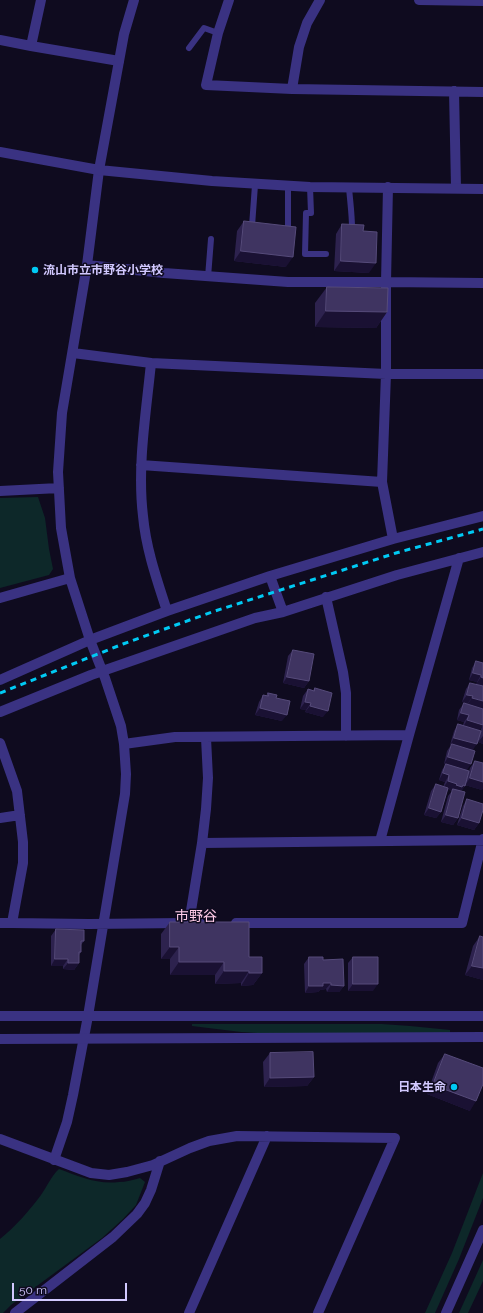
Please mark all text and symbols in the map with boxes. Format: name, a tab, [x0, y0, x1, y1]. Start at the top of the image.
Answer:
place label: 流山市立市野谷小学校	[43, 263, 163, 277]
marker: 流山市立市野谷小学校	[30, 265, 40, 275]
district label: 市野谷	[175, 909, 217, 925]
place label: 日本生命	[398, 1080, 446, 1094]
marker: 日本生命	[449, 1082, 459, 1092]
scale bar	[14, 1275, 129, 1301]
text: 50 m	[19, 1283, 47, 1297]

